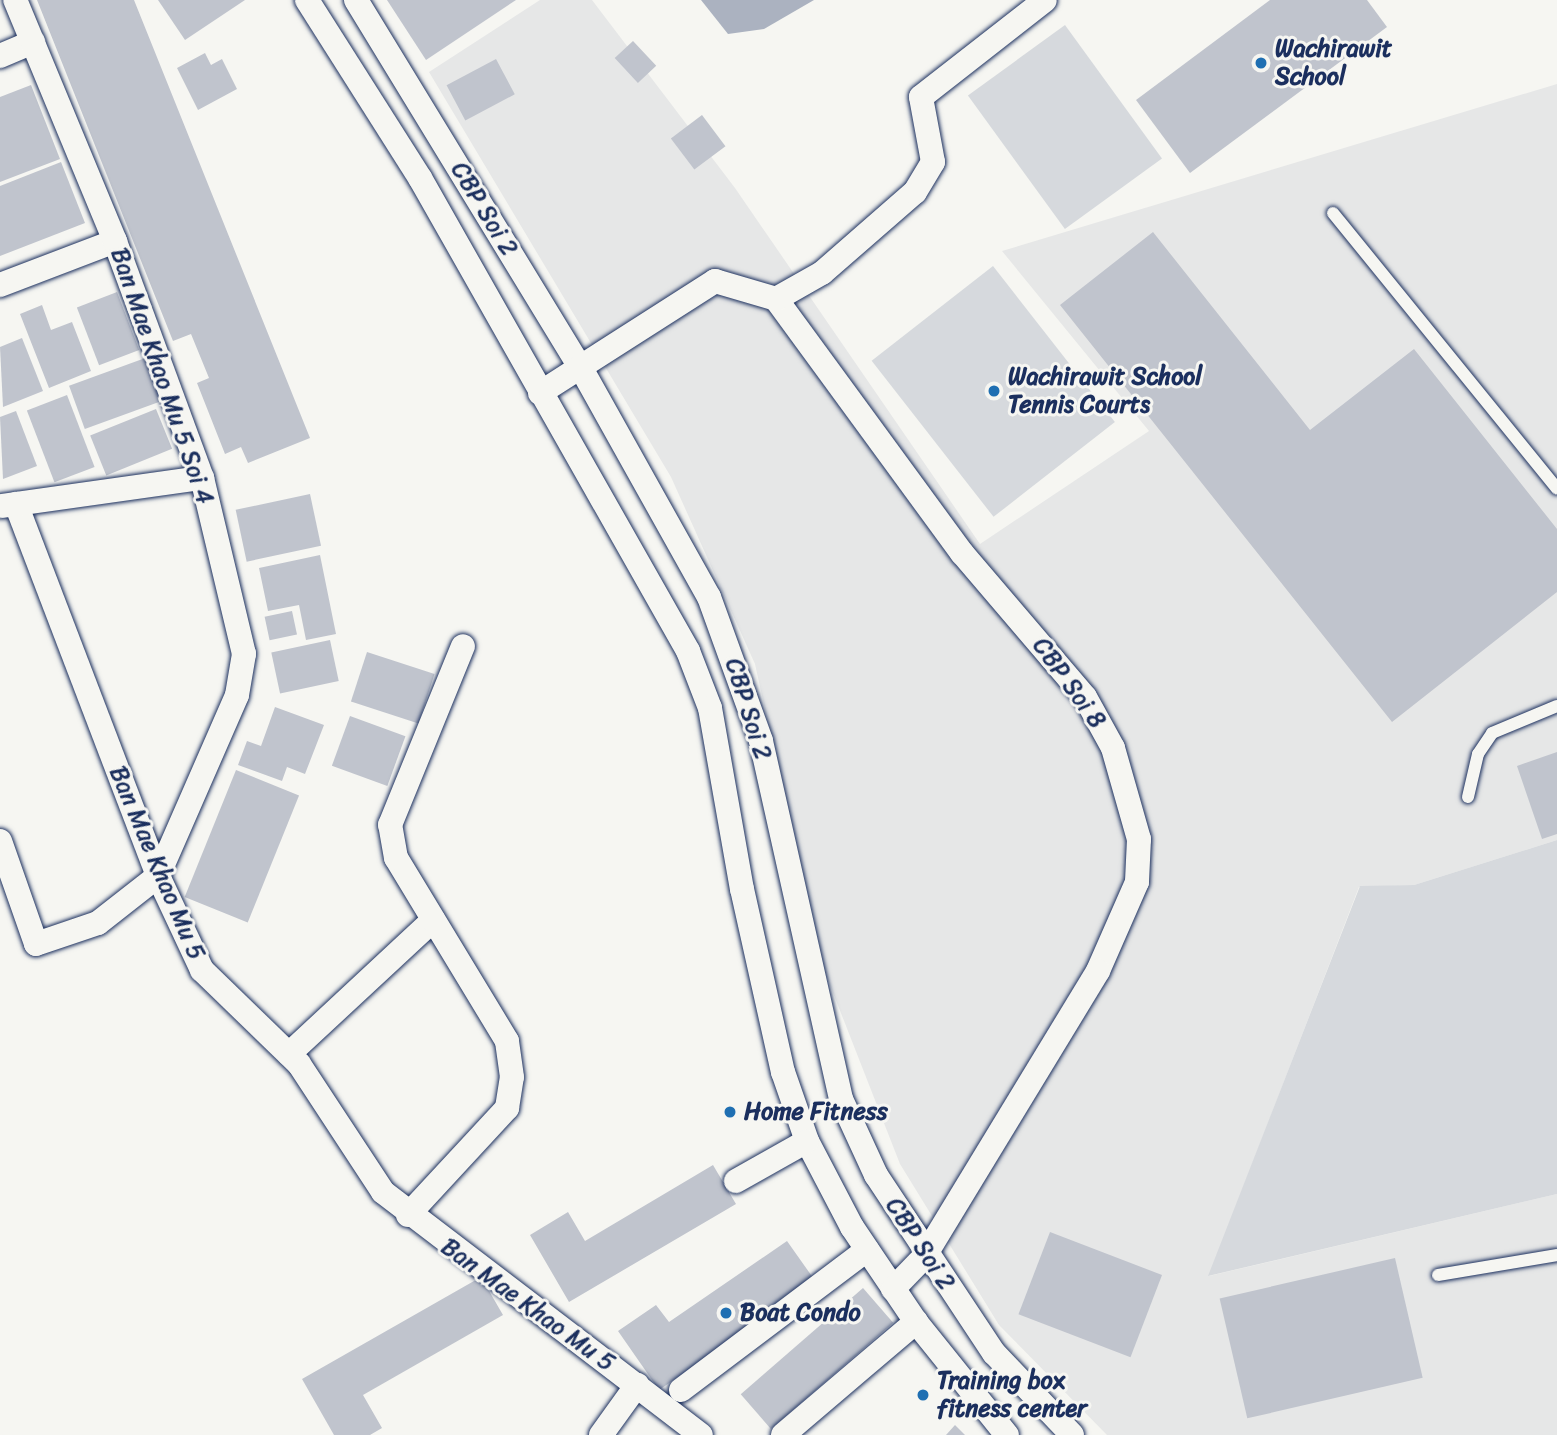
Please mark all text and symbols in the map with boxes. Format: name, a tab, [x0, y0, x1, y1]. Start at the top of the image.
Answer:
place label: Wachirawit School	[1275, 35, 1392, 91]
marker: Wachirawit School	[1253, 55, 1269, 71]
street label: CBP Soi 2	[445, 157, 523, 261]
street label: Ban Mae Khao Mu 5 Soi 4	[105, 244, 219, 508]
place label: Wachirawit School Tennis Courts	[1008, 363, 1202, 419]
marker: Wachirawit School Tennis Courts	[986, 383, 1002, 399]
street label: CBP Soi 8	[1027, 632, 1111, 734]
street label: CBP Soi 2	[719, 655, 777, 763]
street label: Ban Mae Khao Mu 5	[103, 762, 211, 964]
place label: Home Fitness	[744, 1098, 887, 1126]
marker: Home Fitness	[722, 1104, 738, 1120]
street label: CBP Soi 2	[880, 1192, 960, 1296]
street label: Ban Mae Khao Mu 5	[436, 1232, 620, 1378]
place label: Boat Condo	[740, 1299, 861, 1327]
marker: Boat Condo	[718, 1305, 734, 1321]
place label: Training box fitness center	[937, 1367, 1087, 1423]
marker: Training box fitness center	[915, 1387, 931, 1403]

